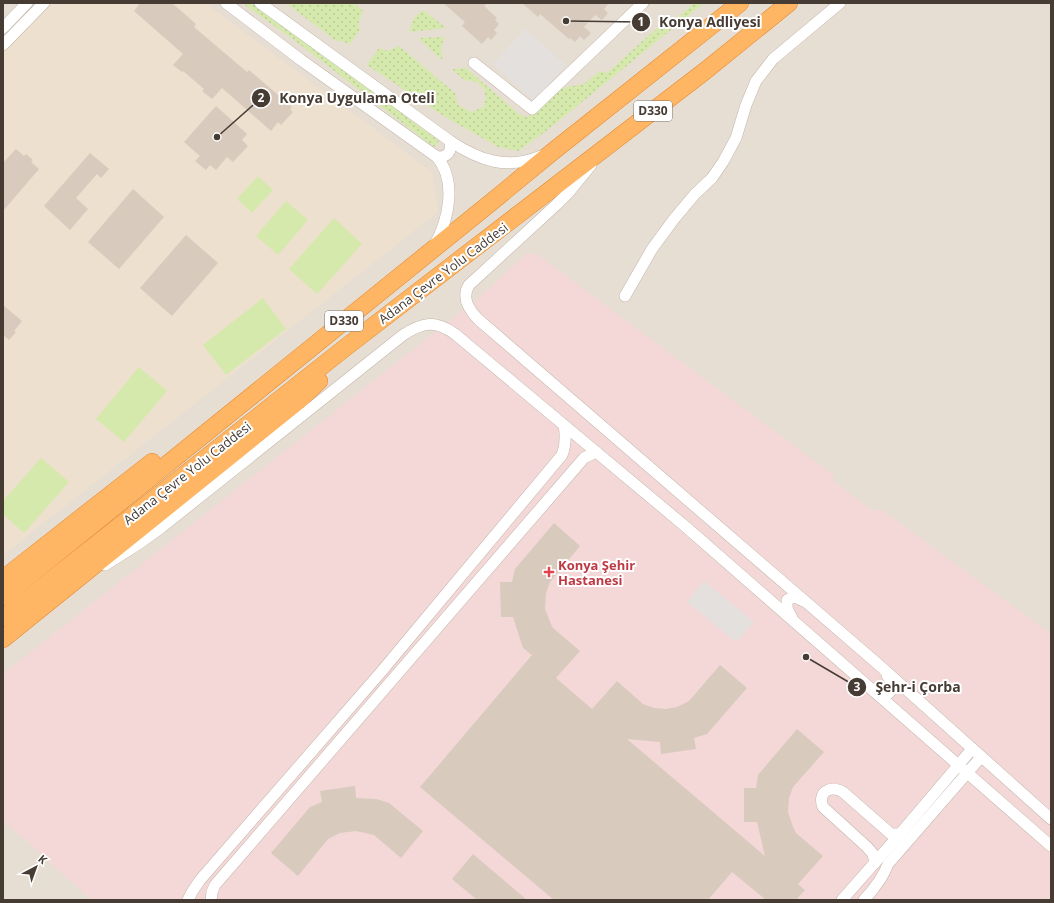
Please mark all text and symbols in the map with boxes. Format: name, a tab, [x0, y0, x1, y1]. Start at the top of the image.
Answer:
callout: Konya Adliyesi	[631, 9, 769, 35]
text: Konya Adliyesi	[659, 12, 761, 31]
text: 1	[638, 13, 644, 30]
callout: Konya Uygulama Oteli	[251, 85, 443, 111]
text: Konya Uygulama Oteli	[279, 88, 435, 107]
text: 2	[258, 89, 265, 106]
road number: D330	[634, 101, 672, 121]
street label: Adana Çevre Yolu Caddesi	[375, 218, 511, 328]
road number: D330	[325, 311, 363, 331]
street label: Adana Çevre Yolu Caddesi	[119, 417, 255, 529]
place label: Konya Şehir Hastanesi	[558, 556, 635, 589]
marker: Konya Şehir Hastanesi	[543, 566, 555, 578]
callout: Şehr-i Çorba	[847, 674, 968, 700]
text: Şehr-i Çorba	[875, 677, 961, 696]
text: 3	[854, 678, 861, 695]
north arrow	[16, 847, 56, 887]
text: K	[35, 851, 51, 868]

